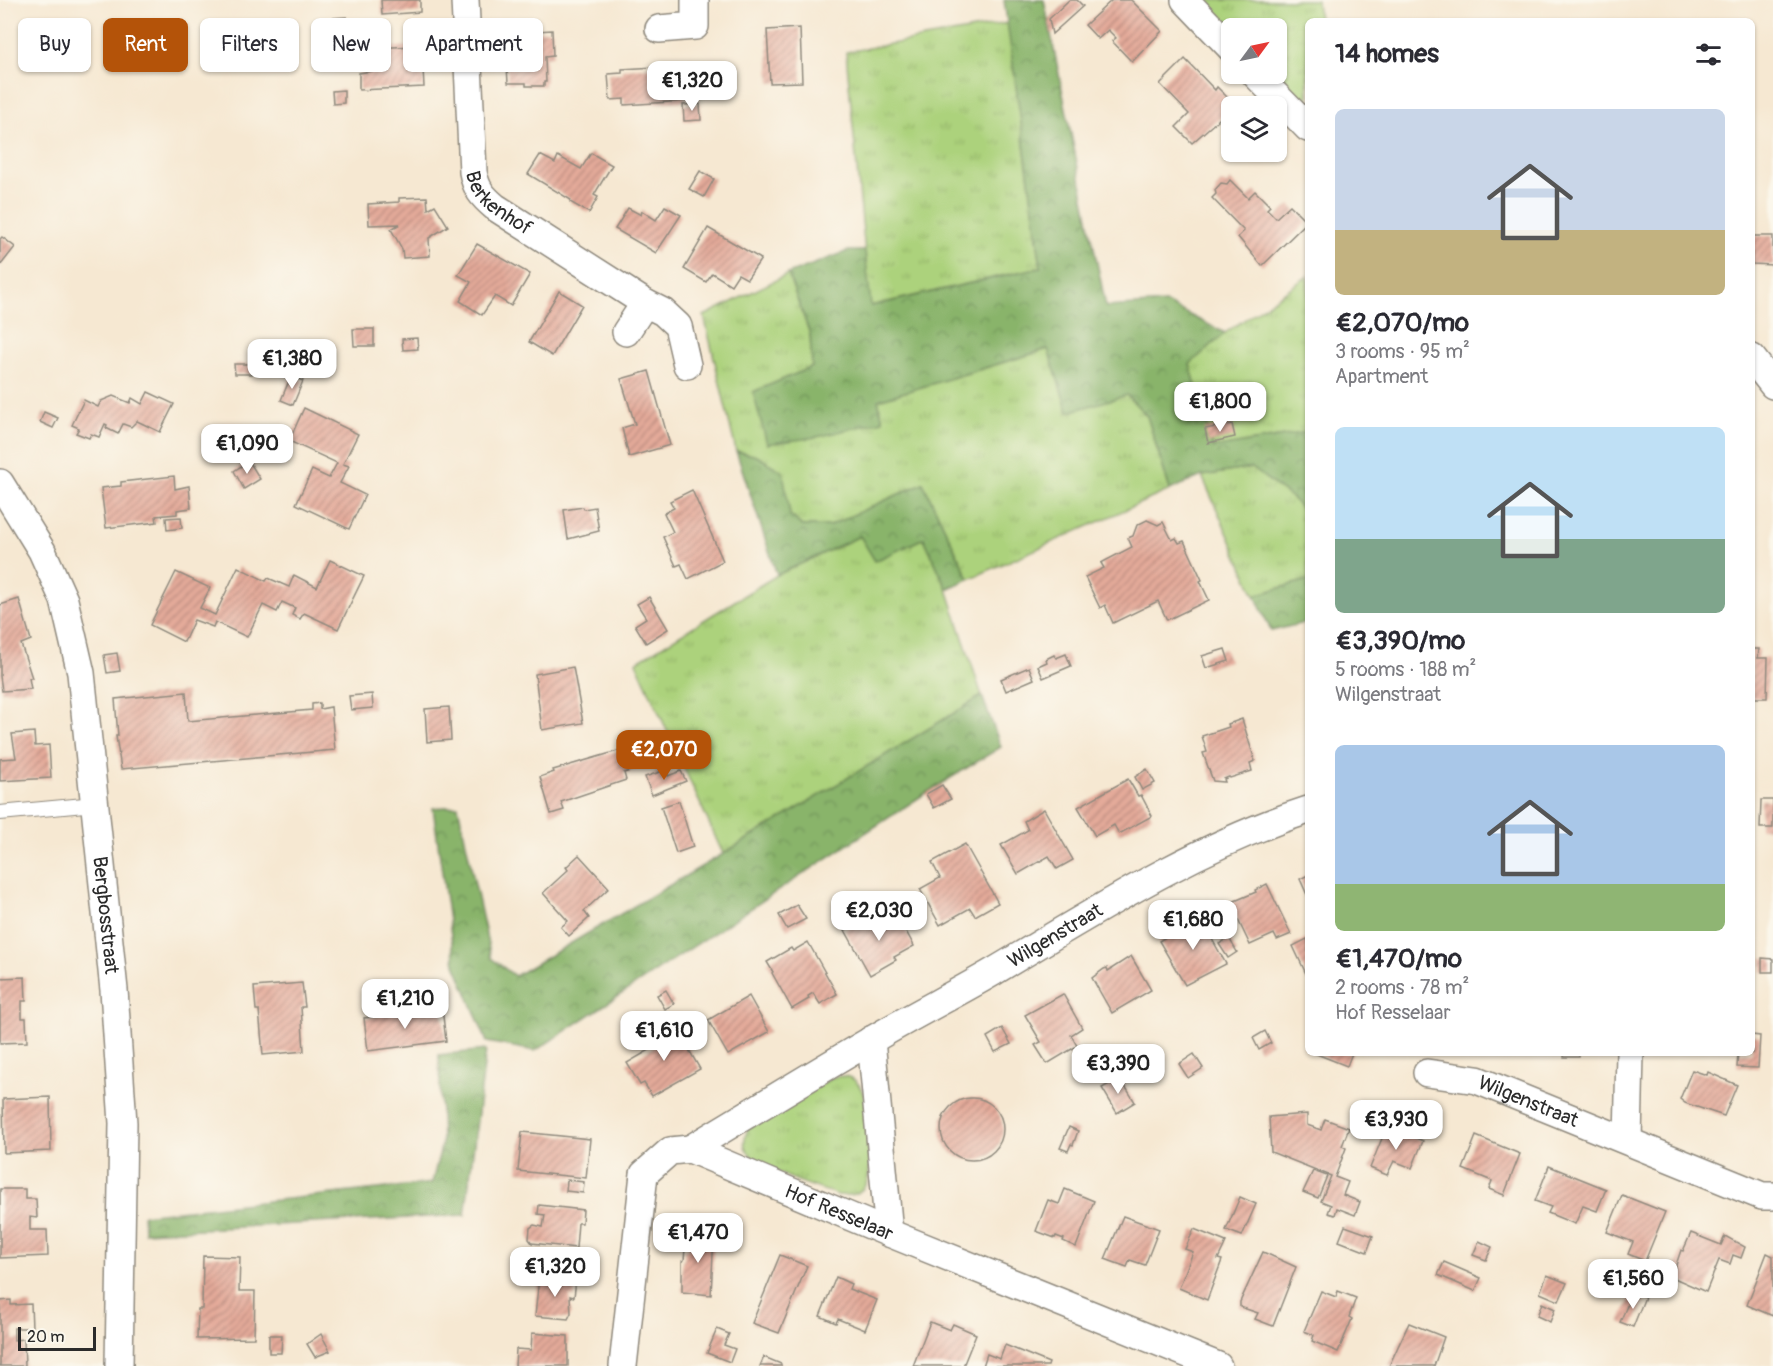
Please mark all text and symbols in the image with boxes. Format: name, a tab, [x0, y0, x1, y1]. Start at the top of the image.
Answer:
chip: Buy	[18, 18, 91, 72]
chip: Rent	[103, 18, 188, 72]
chip: Filters	[200, 18, 299, 72]
chip: New	[311, 18, 391, 72]
chip: Apartment	[403, 18, 543, 72]
north arrow	[1221, 18, 1287, 84]
map controls	[1221, 18, 1287, 162]
text: 14 homes	[1335, 38, 1439, 70]
icon: filters	[1692, 38, 1725, 71]
pin: €1,320	[643, 61, 741, 112]
text: €1,320	[661, 68, 723, 93]
button: layers	[1221, 96, 1287, 162]
icon: home	[1476, 148, 1584, 256]
street label: Berkenhof	[460, 168, 537, 241]
text: €2,070/mo	[1335, 307, 1469, 339]
pin: €1,380	[243, 339, 341, 390]
text: 3 rooms · 95 m²	[1335, 339, 1470, 364]
text: €1,380	[262, 346, 323, 371]
text: Apartment	[1335, 364, 1428, 389]
pin: €1,800	[1171, 382, 1269, 433]
text: €1,800	[1188, 389, 1252, 414]
pin: €1,090	[198, 424, 296, 475]
text: €1,090	[215, 431, 279, 456]
icon: home	[1476, 466, 1584, 574]
text: €3,390/mo	[1335, 625, 1465, 657]
text: 5 rooms · 188 m²	[1335, 657, 1476, 682]
text: Wilgenstraat	[1335, 682, 1441, 707]
pin: €2,070	[615, 730, 713, 781]
text: €2,070	[630, 737, 698, 762]
icon: home	[1476, 784, 1584, 892]
street label: Bergbosstraat	[87, 855, 124, 976]
pin: €2,030	[830, 891, 928, 942]
street label: Wilgenstraat	[1003, 897, 1108, 973]
text: €2,030	[845, 898, 913, 923]
pin: €1,680	[1144, 900, 1242, 951]
text: €1,680	[1162, 907, 1224, 932]
text: €1,470/mo	[1335, 943, 1462, 975]
text: 2 rooms · 78 m²	[1335, 975, 1469, 1000]
pin: €1,210	[356, 979, 454, 1030]
text: €1,210	[376, 986, 434, 1011]
text: Hof Resselaar	[1335, 1000, 1451, 1025]
pin: €1,610	[615, 1011, 713, 1062]
text: €1,610	[634, 1018, 694, 1043]
pin: €3,390	[1069, 1044, 1167, 1095]
text: €3,390	[1086, 1051, 1150, 1076]
street label: Wilgenstraat	[1474, 1070, 1583, 1133]
pin: €3,930	[1347, 1100, 1445, 1151]
text: €3,930	[1364, 1107, 1428, 1132]
street label: Hof Resselaar	[781, 1178, 897, 1247]
pin: €1,470	[649, 1213, 747, 1264]
text: €1,470	[667, 1220, 729, 1245]
pin: €1,320	[506, 1247, 604, 1298]
text: €1,320	[524, 1254, 586, 1279]
pin: €1,560	[1584, 1259, 1682, 1310]
text: €1,560	[1602, 1266, 1664, 1291]
scale bar	[18, 1324, 96, 1352]
text: 20 m	[27, 1327, 65, 1347]

